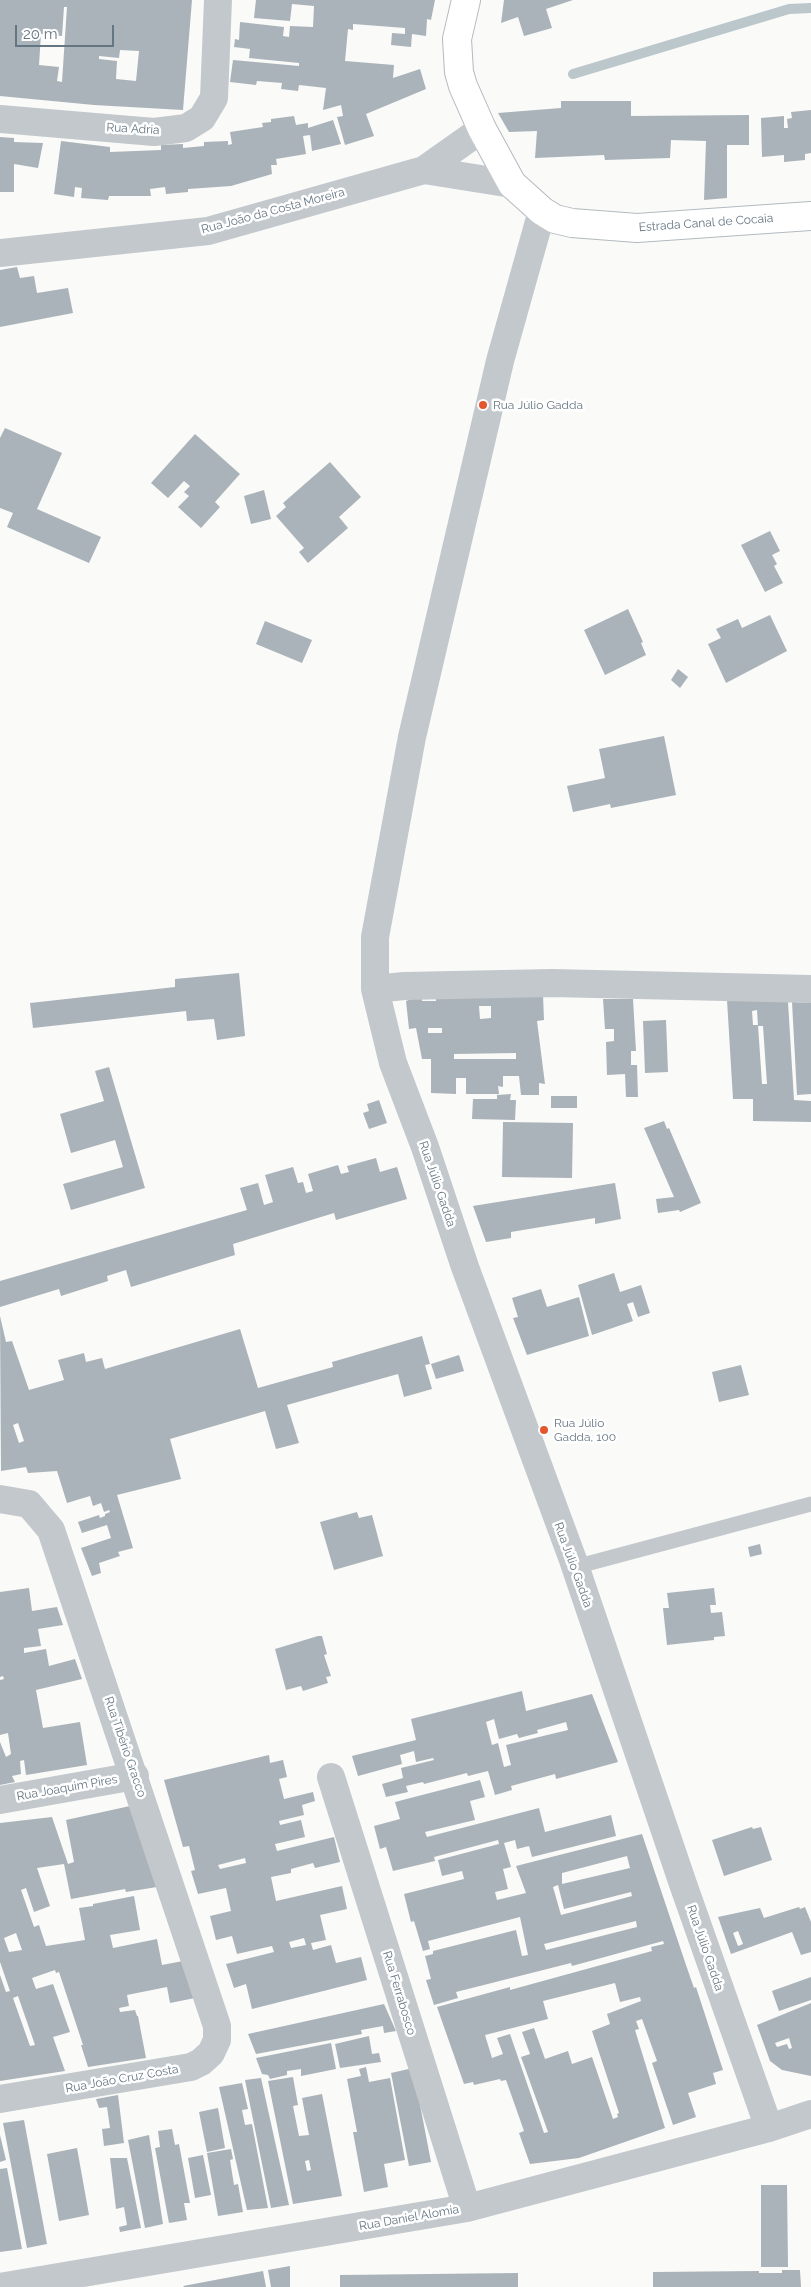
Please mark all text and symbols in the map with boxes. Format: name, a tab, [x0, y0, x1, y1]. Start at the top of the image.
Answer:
scale bar	[18, 15, 116, 47]
text: 20 m	[23, 25, 58, 43]
street label: Rua Adria	[106, 120, 160, 138]
street label: Rua João da Costa Moreira	[200, 185, 346, 237]
street label: Estrada Canal de Cocaia	[638, 211, 774, 235]
place label: Rua Júlio Gadda	[493, 398, 583, 412]
marker: Rua Júlio Gadda	[477, 399, 489, 411]
street label: Rua Júlio Gadda	[416, 1139, 458, 1229]
place label: Rua Júlio Gadda, 100	[554, 1416, 616, 1444]
marker: Rua Júlio Gadda, 100	[538, 1424, 550, 1436]
street label: Rua Júlio Gadda	[551, 1520, 595, 1610]
street label: Rua Tibério Gracco	[101, 1695, 149, 1799]
street label: Rua Joaquim Pires	[16, 1772, 118, 1804]
street label: Rua Júlio Gadda	[684, 1903, 726, 1993]
street label: Rua Ferrabosco	[379, 1949, 419, 2037]
street label: Rua João Cruz Costa	[64, 2062, 180, 2096]
street label: Rua Daniel Alomia	[358, 2202, 460, 2234]

